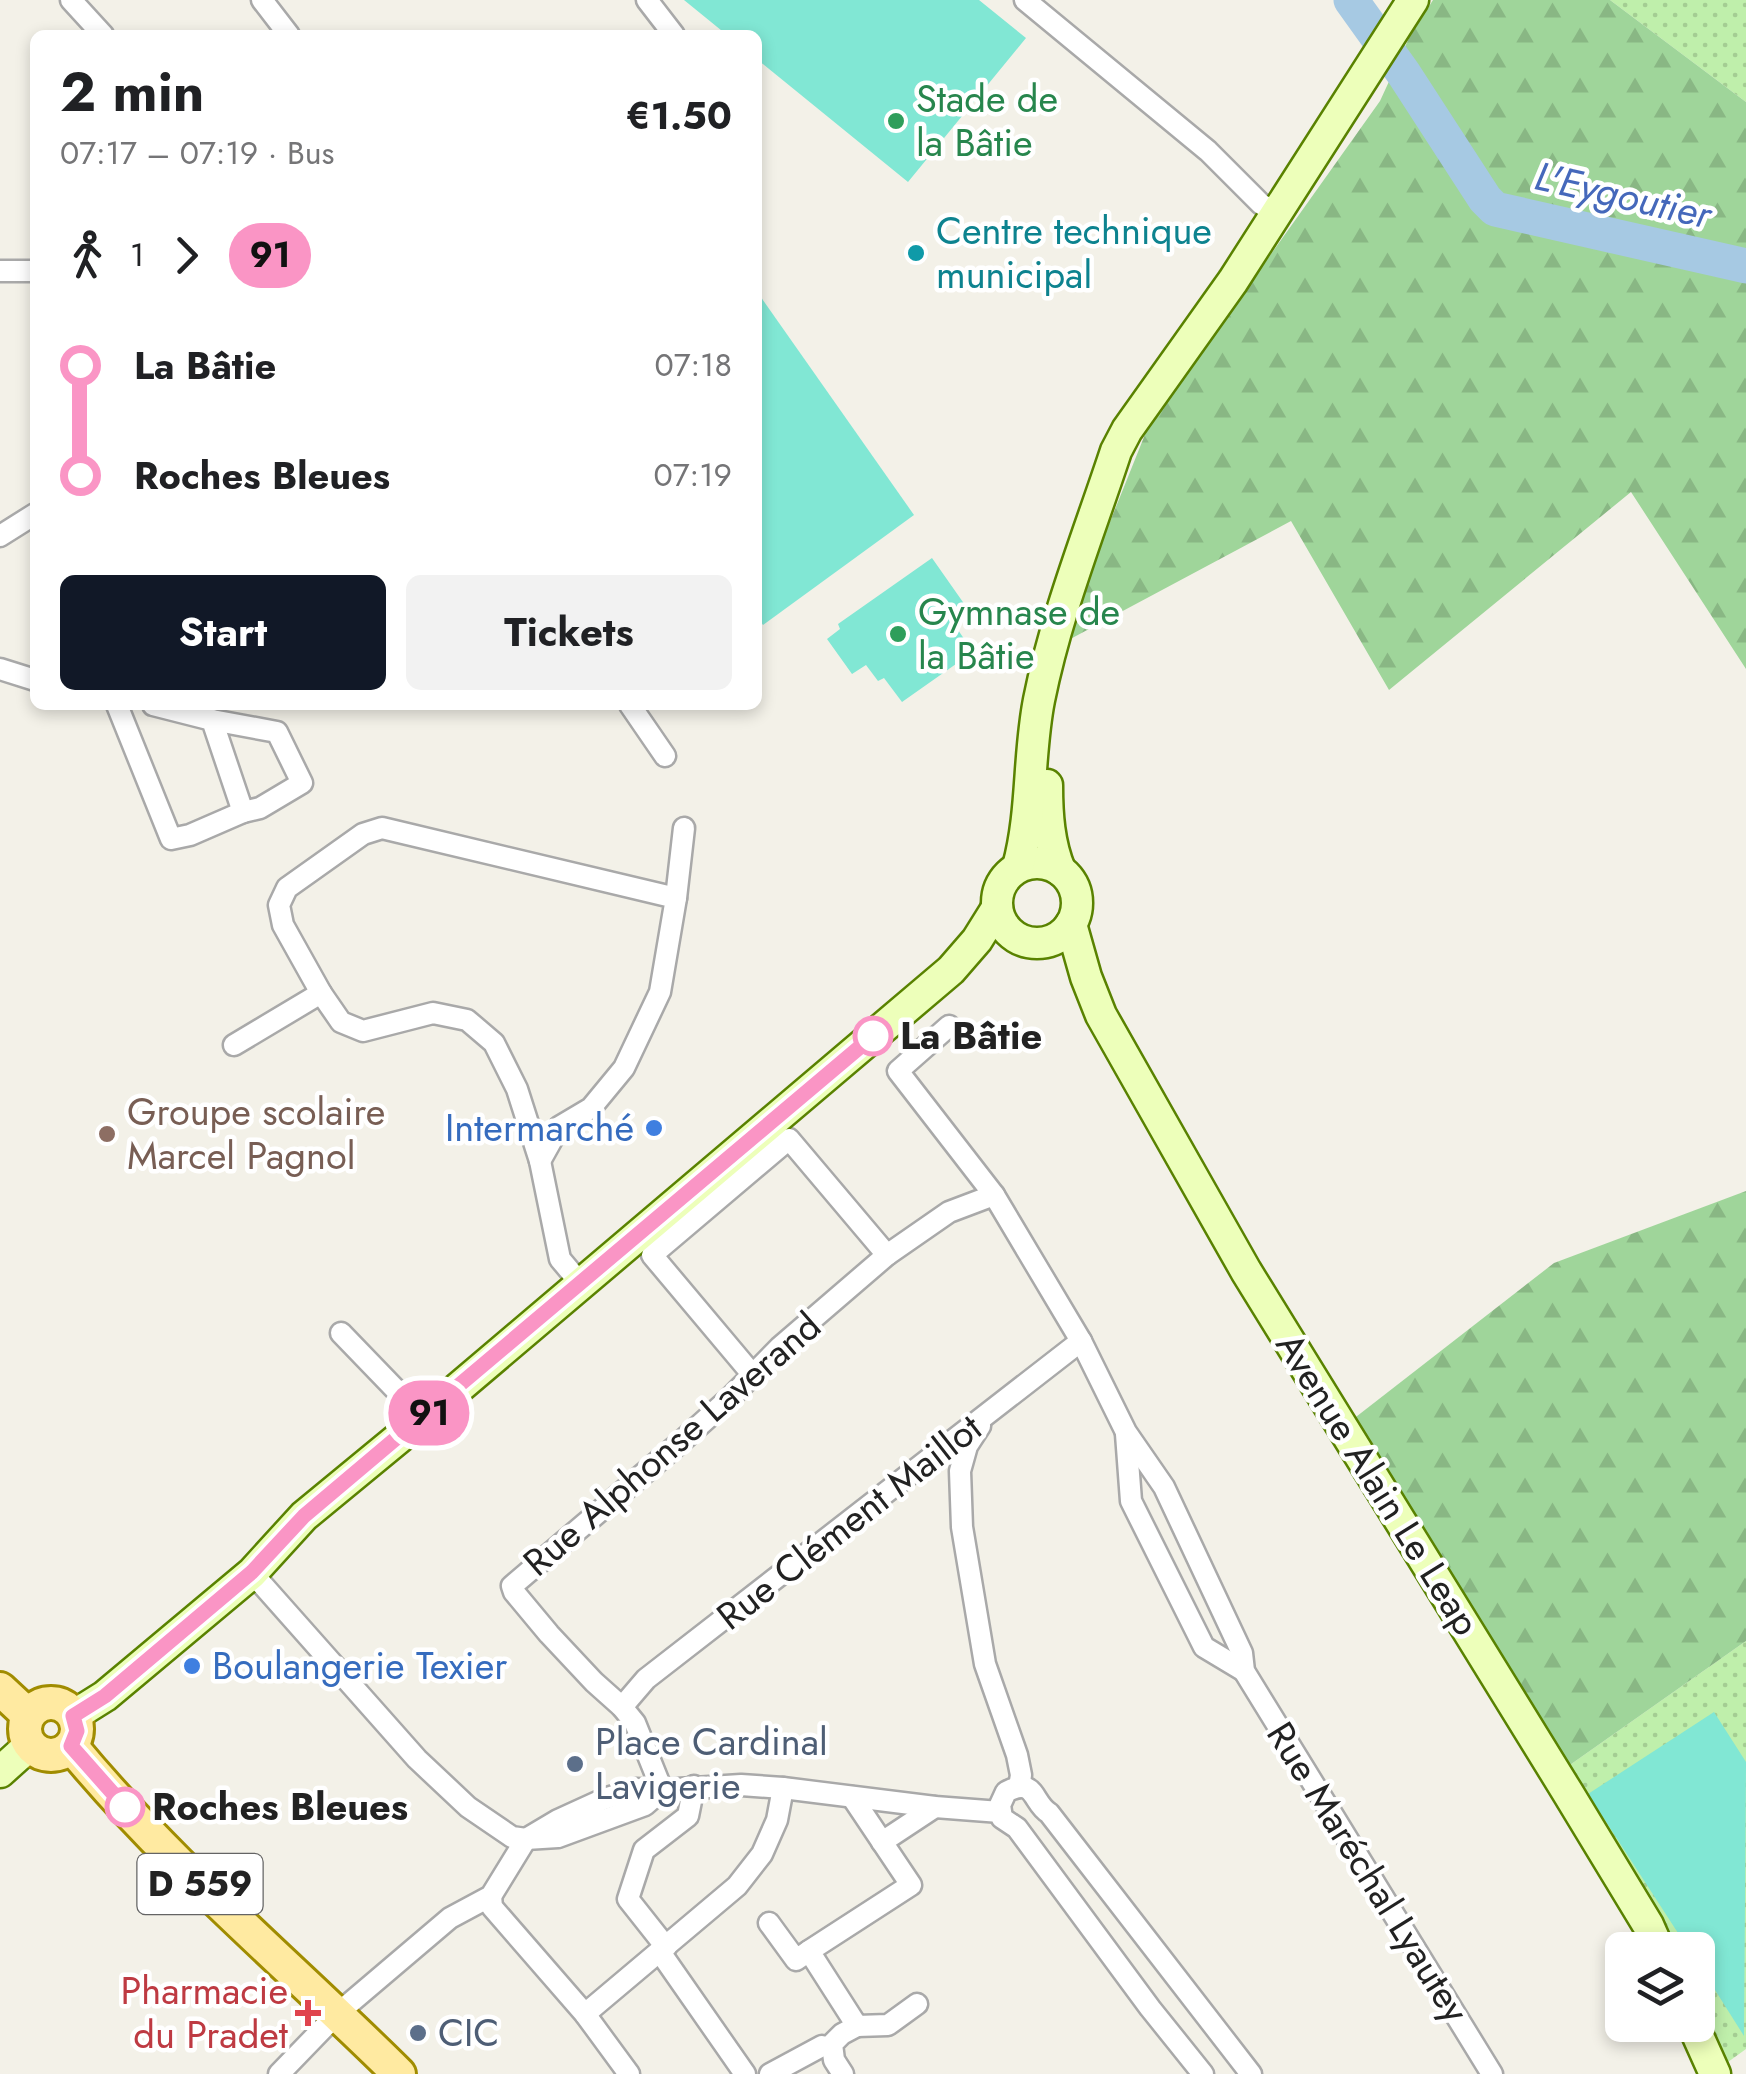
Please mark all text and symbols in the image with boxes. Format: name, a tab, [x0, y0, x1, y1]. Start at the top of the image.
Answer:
text: 2 min	[60, 52, 205, 132]
place label: Stade de la Bâtie	[916, 71, 1058, 170]
text: €1.50	[626, 88, 732, 143]
marker: Stade de la Bâtie	[885, 110, 907, 132]
text: 07:17 – 07:19 · Bus	[60, 130, 334, 176]
water label: L'Eygoutier	[1529, 147, 1719, 244]
place label: Centre technique municipal	[936, 203, 1212, 302]
icon: walk	[60, 228, 115, 283]
icon: forward	[159, 228, 214, 283]
text: 91	[249, 230, 291, 280]
text: 1	[130, 232, 144, 278]
marker: Centre technique municipal	[905, 242, 927, 264]
text: La Bâtie	[134, 338, 276, 393]
text: 07:18	[655, 342, 732, 388]
text: Roches Bleues	[134, 448, 390, 503]
text: 07:19	[654, 452, 732, 498]
button: Start	[60, 575, 386, 690]
button: Tickets	[406, 575, 732, 690]
place label: Gymnase de la Bâtie	[918, 584, 1120, 683]
marker: Gymnase de la Bâtie	[887, 623, 909, 645]
place label: La Bâtie	[900, 1008, 1042, 1063]
marker: La Bâtie	[854, 1017, 892, 1055]
place label: Groupe scolaire Marcel Pagnol	[127, 1084, 385, 1183]
place label: Intermarché	[445, 1100, 634, 1155]
marker: Intermarché	[643, 1117, 665, 1139]
marker: Groupe scolaire Marcel Pagnol	[96, 1123, 118, 1145]
street label: Rue Alphonse Laverand	[511, 1299, 833, 1589]
street label: Avenue Alain Le Leap	[1263, 1322, 1494, 1646]
line badge: 91	[384, 1380, 474, 1446]
text: 91	[408, 1388, 450, 1438]
street label: Rue Clément Maillot	[705, 1401, 993, 1643]
place label: Boulangerie Texier	[212, 1638, 507, 1693]
marker: Boulangerie Texier	[181, 1655, 203, 1677]
street label: Rue Maréchal Lyautey	[1254, 1711, 1483, 2033]
place label: Place Cardinal Lavigerie	[595, 1714, 828, 1813]
marker: Place Cardinal Lavigerie	[564, 1753, 586, 1775]
place label: Roches Bleues	[152, 1779, 408, 1834]
marker: Roches Bleues	[106, 1788, 144, 1826]
road number: D 559	[138, 1854, 262, 1914]
map controls	[1605, 1932, 1715, 2042]
button: layers	[1605, 1932, 1715, 2042]
place label: Pharmacie du Pradet	[120, 1963, 288, 2062]
marker: Pharmacie du Pradet	[297, 2002, 319, 2024]
place label: CIC	[438, 2005, 499, 2060]
marker: CIC	[407, 2022, 429, 2044]

